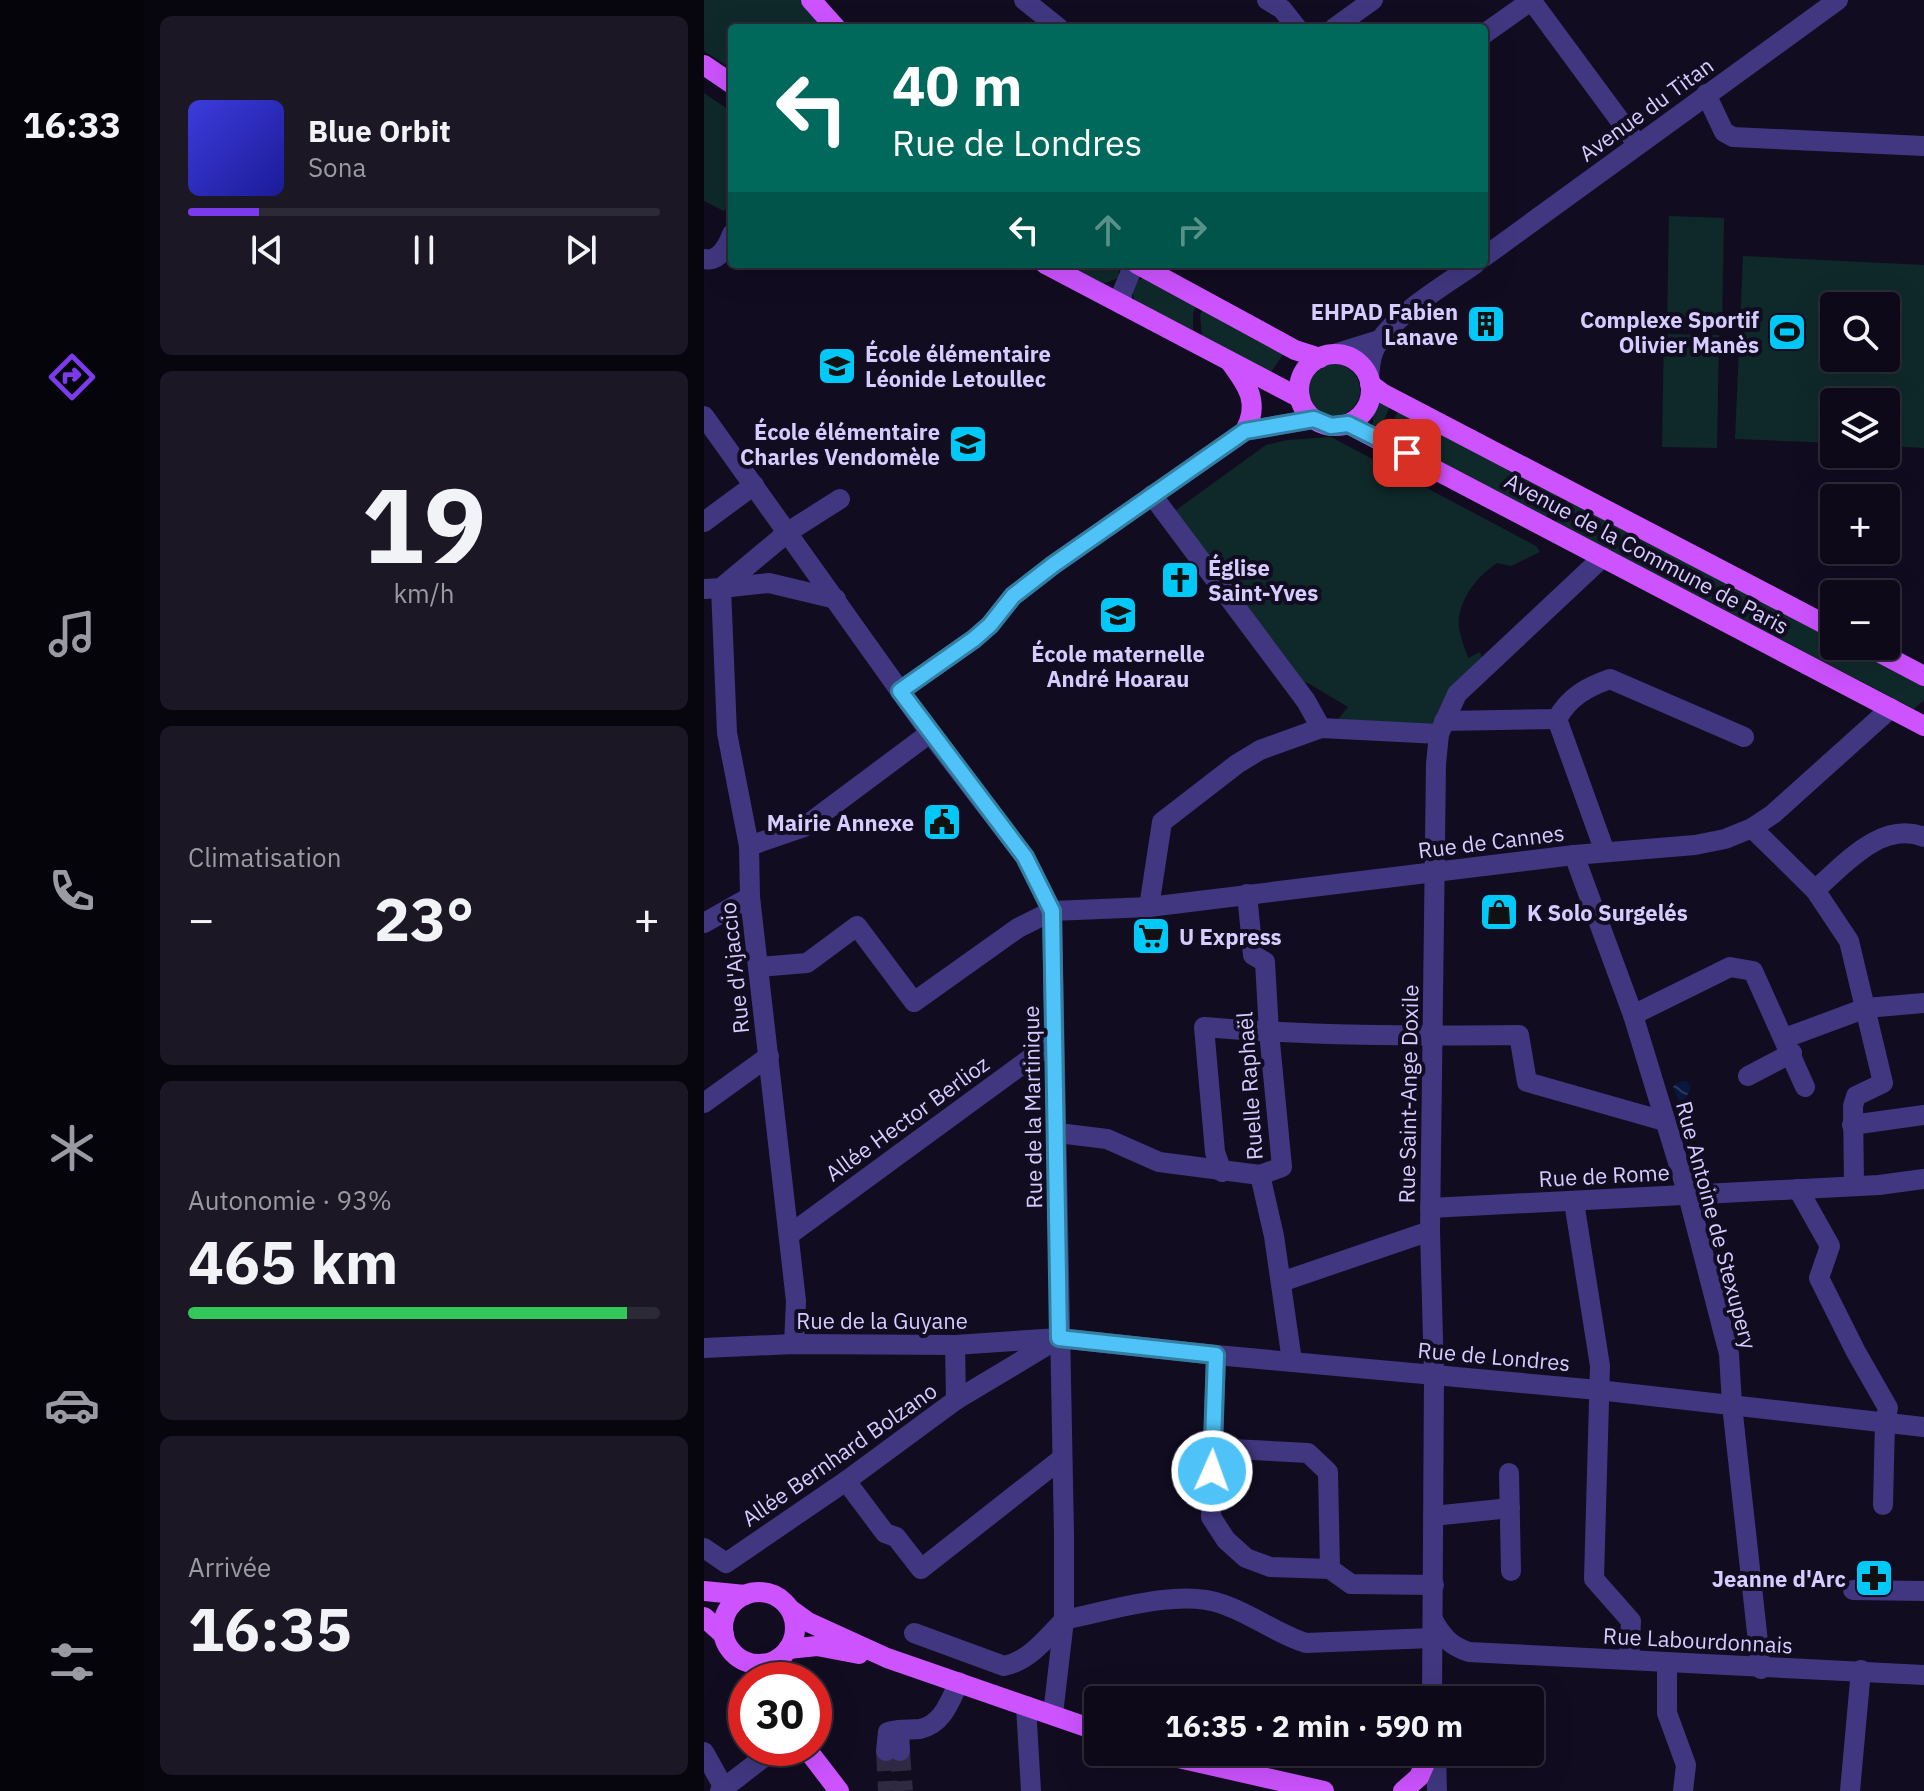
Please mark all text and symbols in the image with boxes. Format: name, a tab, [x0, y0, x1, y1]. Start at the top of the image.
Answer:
text: 40 m	[892, 49, 1022, 121]
street label: Avenue du Titan	[1573, 50, 1719, 168]
icon: left	[760, 56, 864, 160]
text: 16:33	[23, 101, 121, 148]
text: Blue Orbit	[308, 111, 451, 150]
text: Rue de Londres	[892, 119, 1142, 166]
text: Sona	[308, 150, 366, 184]
icon: left	[1002, 208, 1046, 252]
icon: ahead	[1086, 208, 1130, 252]
icon: right	[1170, 208, 1214, 252]
icon: previous	[245, 228, 289, 272]
icon: pause	[402, 228, 446, 272]
icon: next	[559, 228, 603, 272]
map controls	[1820, 292, 1900, 660]
button: search	[1820, 292, 1900, 372]
place label: EHPAD Fabien Lanave	[1311, 297, 1458, 351]
building icon: EHPAD Fabien Lanave	[1465, 303, 1507, 345]
place label: Complexe Sportif Olivier Manès	[1580, 305, 1759, 359]
sports icon: Complexe Sportif Olivier Manès	[1766, 311, 1808, 353]
place label: École élémentaire Léonide Letoullec	[865, 339, 1051, 393]
school or university icon: École élémentaire Léonide Letoullec	[816, 345, 858, 387]
icon: directions	[44, 349, 100, 405]
button: layers	[1820, 388, 1900, 468]
place label: École élémentaire Charles Vendomèle	[740, 417, 940, 471]
pin	[1373, 419, 1441, 487]
school or university icon: École élémentaire Charles Vendomèle	[947, 423, 989, 465]
icon: arrive	[1385, 431, 1429, 475]
text: 19	[362, 456, 486, 592]
street label: Avenue de la Commune de Paris	[1500, 466, 1794, 640]
button: +	[1820, 484, 1900, 564]
place label: Église Saint-Yves	[1208, 553, 1318, 607]
church icon: Église Saint-Yves	[1159, 559, 1201, 601]
text: km/h	[393, 576, 455, 610]
button: −	[1820, 580, 1900, 660]
school or university icon: École maternelle André Hoarau	[1097, 594, 1139, 636]
icon: music	[44, 606, 100, 662]
place label: École maternelle André Hoarau	[1031, 639, 1205, 693]
public building icon: Mairie Annexe	[921, 801, 963, 843]
place label: Mairie Annexe	[767, 808, 914, 837]
street label: Rue de Cannes	[1416, 818, 1566, 864]
text: Climatisation	[188, 840, 341, 874]
icon: phone	[44, 863, 100, 919]
text: 23°	[374, 879, 474, 958]
text: −	[188, 890, 214, 947]
text: +	[634, 890, 660, 947]
shop icon: K Solo Surgelés	[1478, 891, 1520, 933]
place label: K Solo Surgelés	[1527, 898, 1688, 927]
street label: Rue d'Ajaccio	[713, 901, 755, 1035]
supermarket icon: U Express	[1130, 915, 1172, 957]
place label: U Express	[1179, 922, 1282, 951]
street label: Rue Saint-Ange Doxile	[1392, 984, 1424, 1204]
street label: Rue de la Martinique	[1016, 1005, 1048, 1209]
street label: Ruelle Raphaël	[1229, 1011, 1269, 1161]
street label: Allée Hector Berlioz	[819, 1049, 995, 1187]
street label: Rue Antoine de Stexupery	[1670, 1098, 1764, 1352]
icon: climate	[44, 1120, 100, 1176]
street label: Rue de Rome	[1538, 1157, 1670, 1193]
text: Autonomie · 93%	[188, 1183, 392, 1217]
text: 465 km	[188, 1222, 398, 1301]
street label: Rue de la Guyane	[796, 1306, 968, 1335]
street label: Rue de Londres	[1417, 1335, 1571, 1377]
street label: Allée Bernhard Bolzano	[736, 1376, 942, 1532]
icon: car	[44, 1377, 100, 1433]
position arrow	[1170, 1429, 1254, 1513]
text: Arrivée	[188, 1550, 271, 1584]
pharmacy icon: Jeanne d'Arc	[1853, 1557, 1895, 1599]
place label: Jeanne d'Arc	[1712, 1564, 1846, 1593]
text: 16:35	[188, 1589, 352, 1668]
street label: Rue Labourdonnais	[1602, 1621, 1794, 1659]
icon: filters	[44, 1634, 100, 1690]
speed limit sign: 30	[728, 1662, 832, 1766]
text: 16:35 · 2 min · 590 m	[1165, 1706, 1463, 1745]

